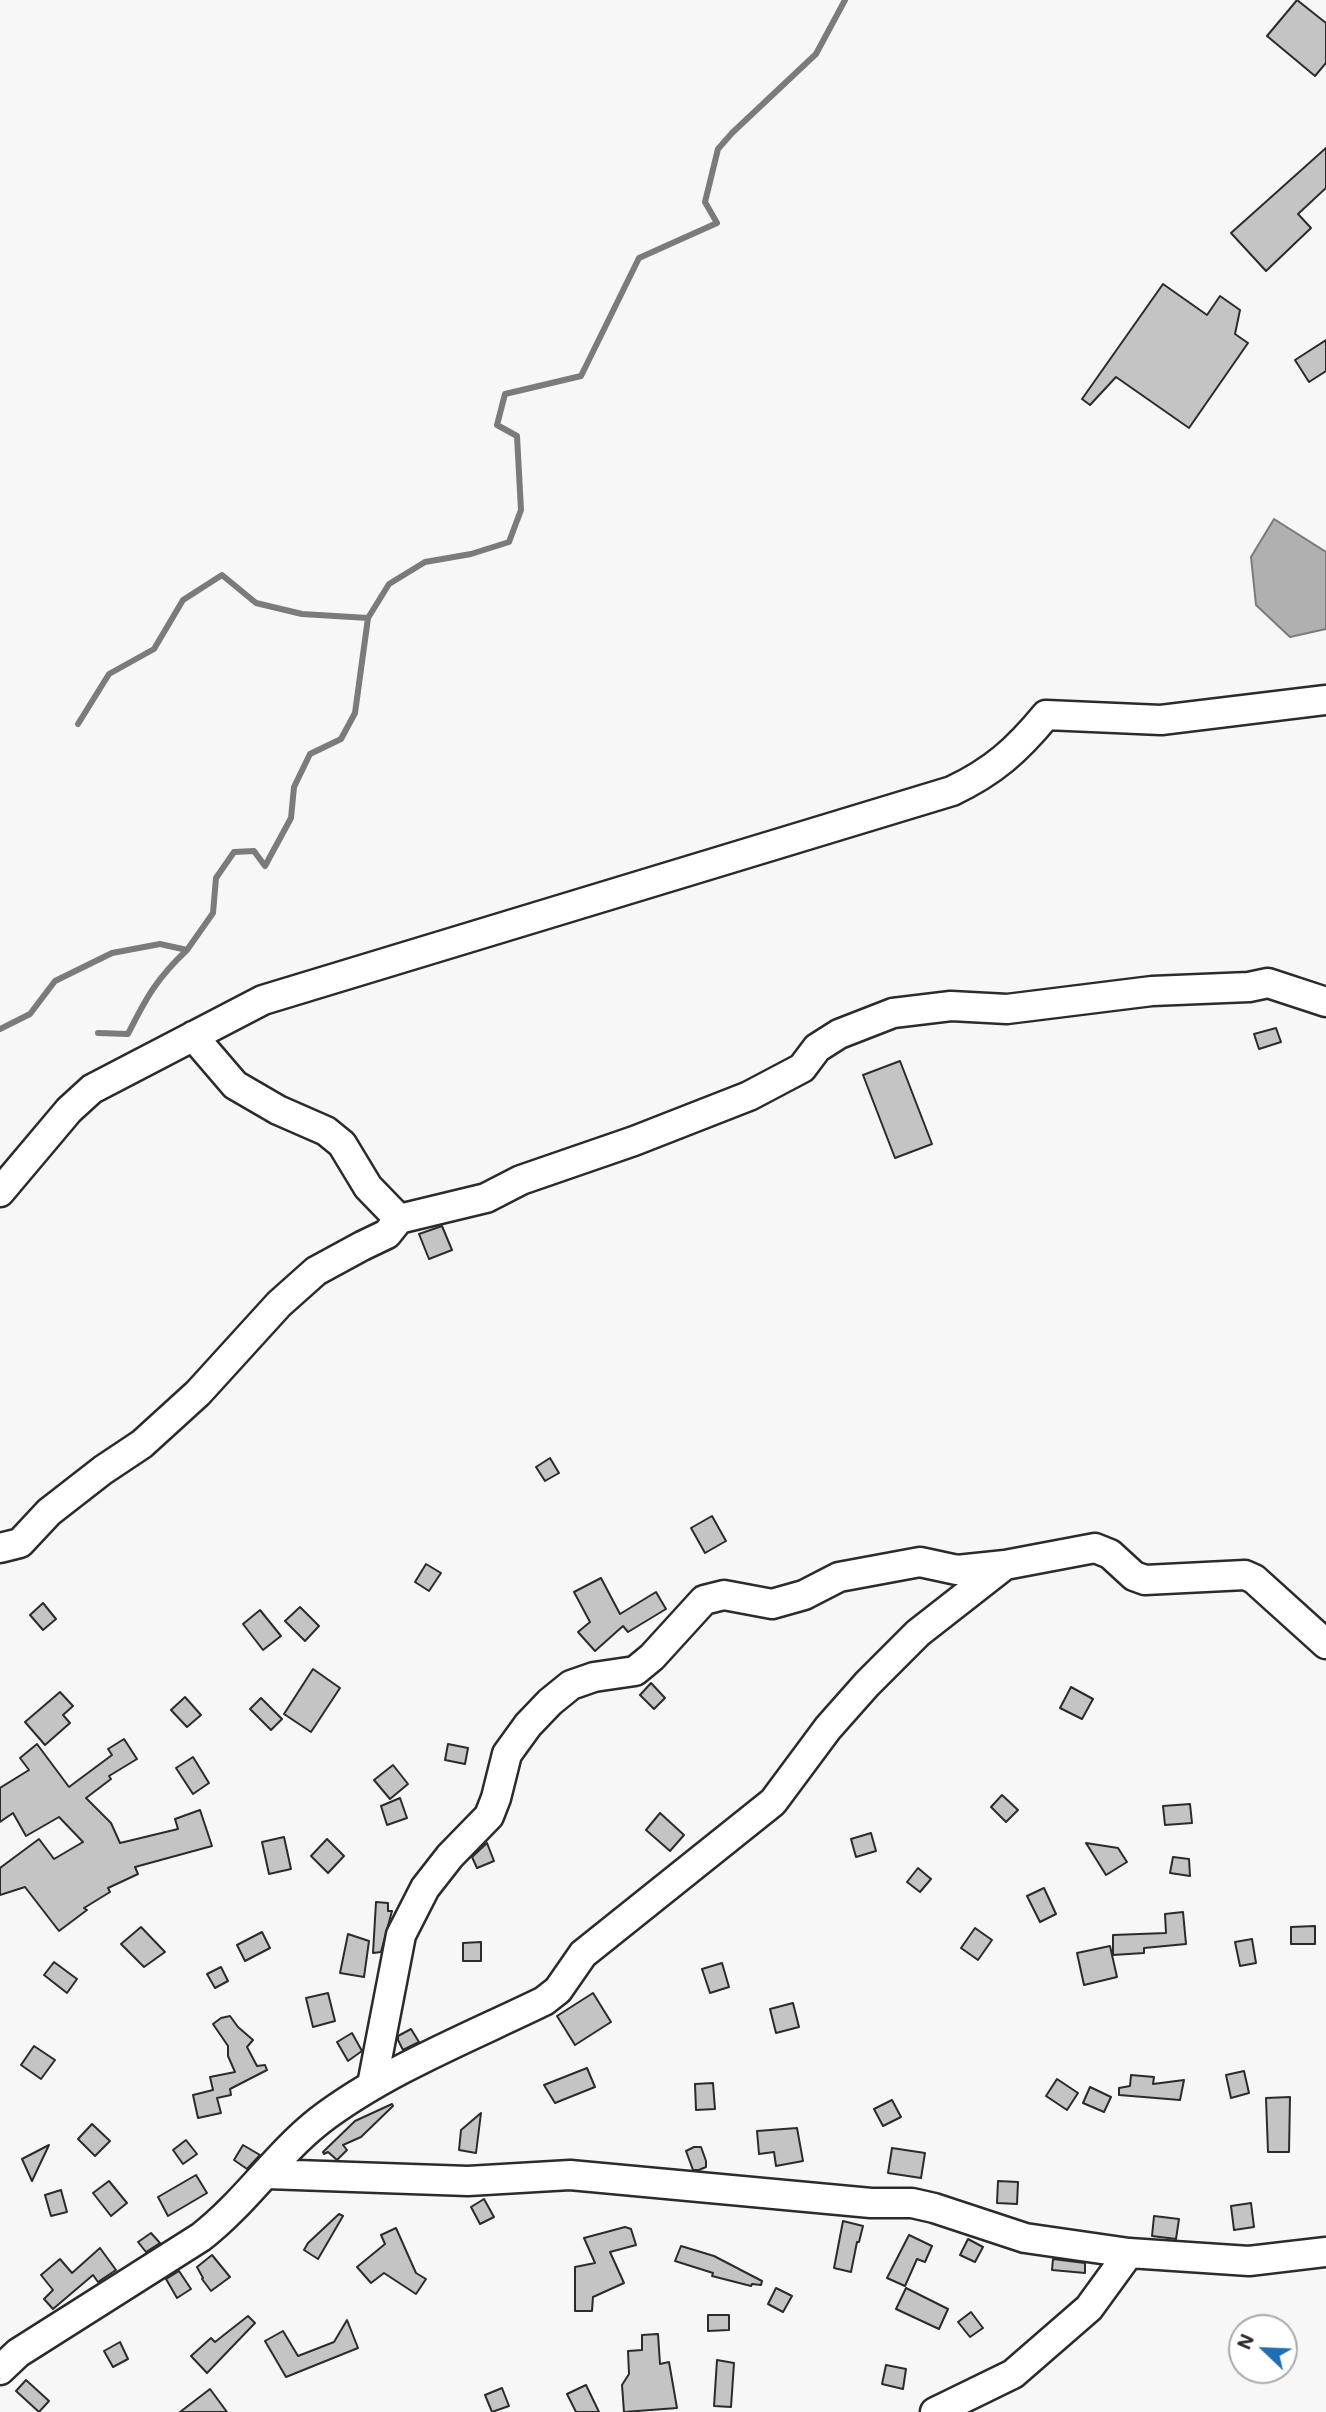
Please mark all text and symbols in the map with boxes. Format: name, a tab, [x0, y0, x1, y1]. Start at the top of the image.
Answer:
north arrow	[1228, 2314, 1298, 2384]
text: N	[1231, 2330, 1259, 2353]

